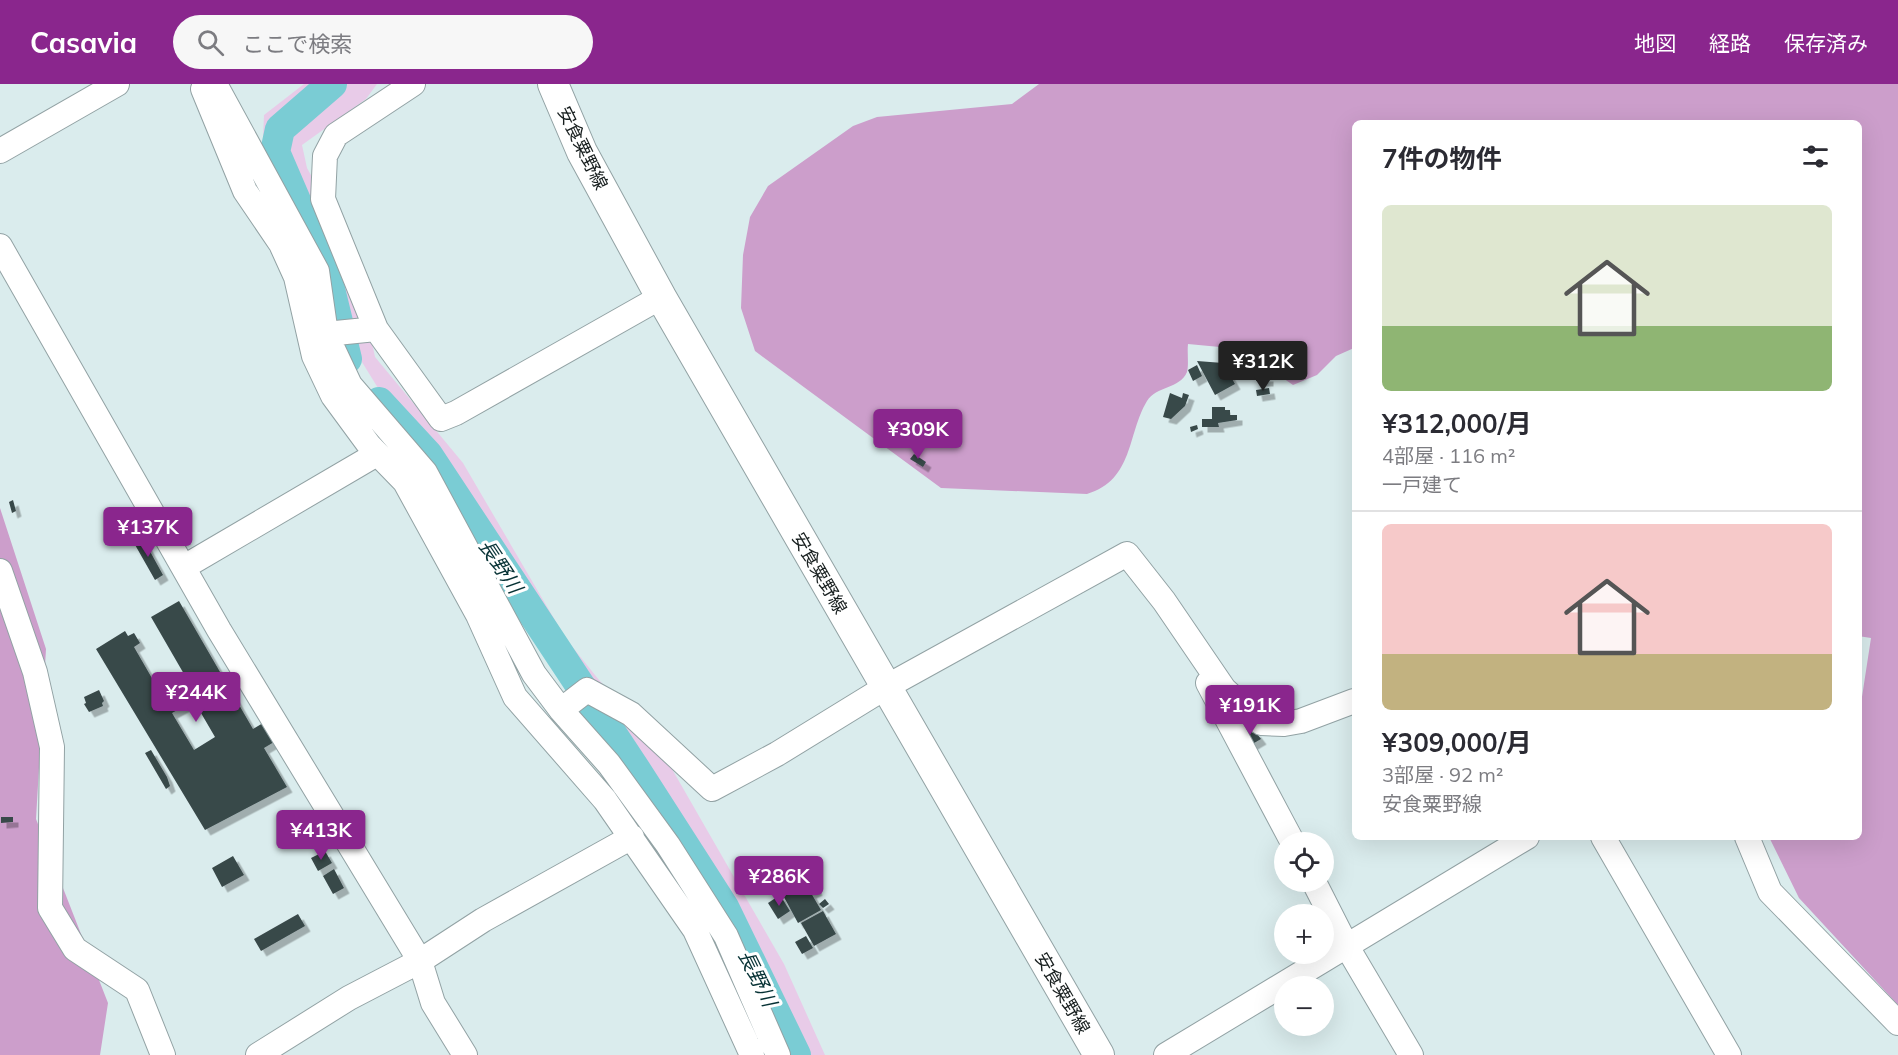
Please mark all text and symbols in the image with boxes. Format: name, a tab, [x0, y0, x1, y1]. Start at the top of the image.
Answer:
search box	[173, 15, 593, 69]
text: Casavia	[30, 25, 137, 60]
icon: search	[194, 26, 227, 59]
text: ここで検索	[242, 30, 352, 58]
text: 地図	[1634, 30, 1676, 56]
text: 経路	[1709, 30, 1751, 56]
text: 保存済み	[1784, 30, 1868, 56]
street label: 安食粟野線	[553, 103, 613, 193]
icon: filters	[1799, 140, 1832, 173]
text: 7件の物件	[1382, 142, 1502, 175]
icon: home	[1553, 244, 1661, 352]
pin: ¥312K	[1221, 341, 1305, 392]
text: ¥312K	[1232, 348, 1294, 373]
text: ¥312,000/月	[1382, 407, 1532, 440]
pin: ¥309K	[876, 409, 960, 460]
text: ¥309K	[887, 416, 949, 441]
text: 4部屋 · 116 m²	[1382, 443, 1515, 468]
text: 一戸建て	[1382, 472, 1462, 497]
pin: ¥137K	[106, 507, 190, 558]
text: ¥137K	[117, 514, 179, 539]
street label: 安食粟野線	[788, 528, 852, 618]
water label: 長野川	[474, 534, 529, 600]
icon: home	[1553, 563, 1661, 671]
pin: ¥244K	[154, 672, 238, 723]
text: ¥244K	[165, 679, 227, 704]
pin: ¥191K	[1208, 685, 1292, 736]
text: ¥191K	[1219, 692, 1281, 717]
text: ¥309,000/月	[1382, 726, 1532, 759]
text: 3部屋 · 92 m²	[1382, 762, 1503, 787]
text: 安食粟野線	[1382, 791, 1482, 816]
pin: ¥413K	[279, 810, 363, 861]
text: ¥413K	[290, 817, 352, 842]
map controls	[1274, 832, 1334, 1036]
button: locate	[1274, 832, 1334, 892]
pin: ¥286K	[737, 856, 821, 907]
text: ¥286K	[748, 863, 810, 888]
button: +	[1274, 904, 1334, 964]
water label: 長野川	[734, 946, 783, 1012]
street label: 安食粟野線	[1031, 948, 1095, 1038]
button: −	[1274, 976, 1334, 1036]

